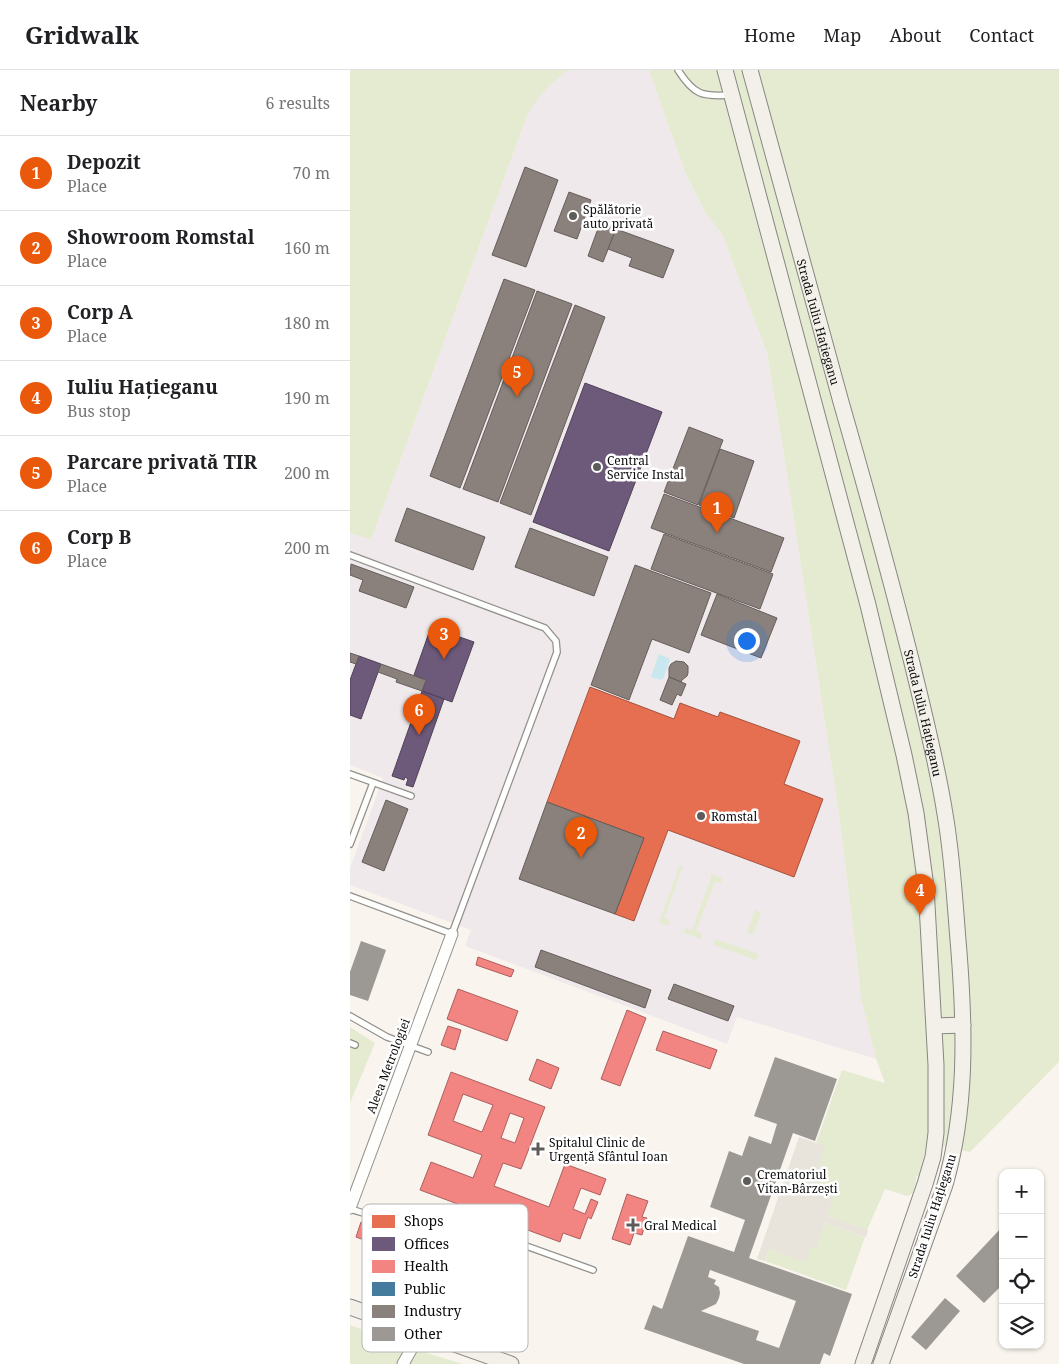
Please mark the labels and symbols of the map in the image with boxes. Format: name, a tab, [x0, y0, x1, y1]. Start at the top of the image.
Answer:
place label: Spălătorie auto privată	[583, 201, 653, 232]
marker: Spălătorie auto privată	[567, 210, 579, 222]
street label: Strada Iuliu Hațieganu	[793, 257, 844, 387]
pin: 5	[501, 356, 533, 397]
place label: Central Service Instal	[607, 452, 684, 483]
marker: Central Service Instal	[591, 461, 603, 473]
pin: 1	[701, 492, 733, 533]
pin: 3	[428, 618, 460, 659]
your location	[734, 628, 760, 654]
street label: Strada Iuliu Hațieganu	[900, 648, 947, 778]
pin: 6	[403, 694, 435, 735]
place label: Romstal	[711, 808, 758, 825]
marker: Romstal	[695, 810, 707, 822]
pin: 2	[565, 817, 597, 858]
pin: 4	[904, 874, 936, 915]
street label: Aleea Metrologiei	[362, 1016, 414, 1116]
place label: Spitalul Clinic de Urgență Sfântul Ioan	[549, 1134, 668, 1165]
marker: Spitalul Clinic de Urgență Sfântul Ioan	[531, 1142, 545, 1156]
street label: Strada Iuliu Hațieganu	[904, 1151, 960, 1280]
place label: Crematoriul Vitan-Bârzești	[757, 1166, 838, 1197]
marker: Crematoriul Vitan-Bârzești	[741, 1175, 753, 1187]
legend	[362, 1204, 528, 1352]
text: Shops	[404, 1211, 444, 1230]
place label: Gral Medical	[644, 1217, 717, 1234]
marker: Gral Medical	[626, 1218, 640, 1232]
text: Offices	[404, 1234, 449, 1253]
text: Health	[404, 1256, 449, 1275]
text: Public	[404, 1279, 446, 1298]
text: Industry	[404, 1301, 461, 1320]
text: Other	[404, 1324, 443, 1343]

